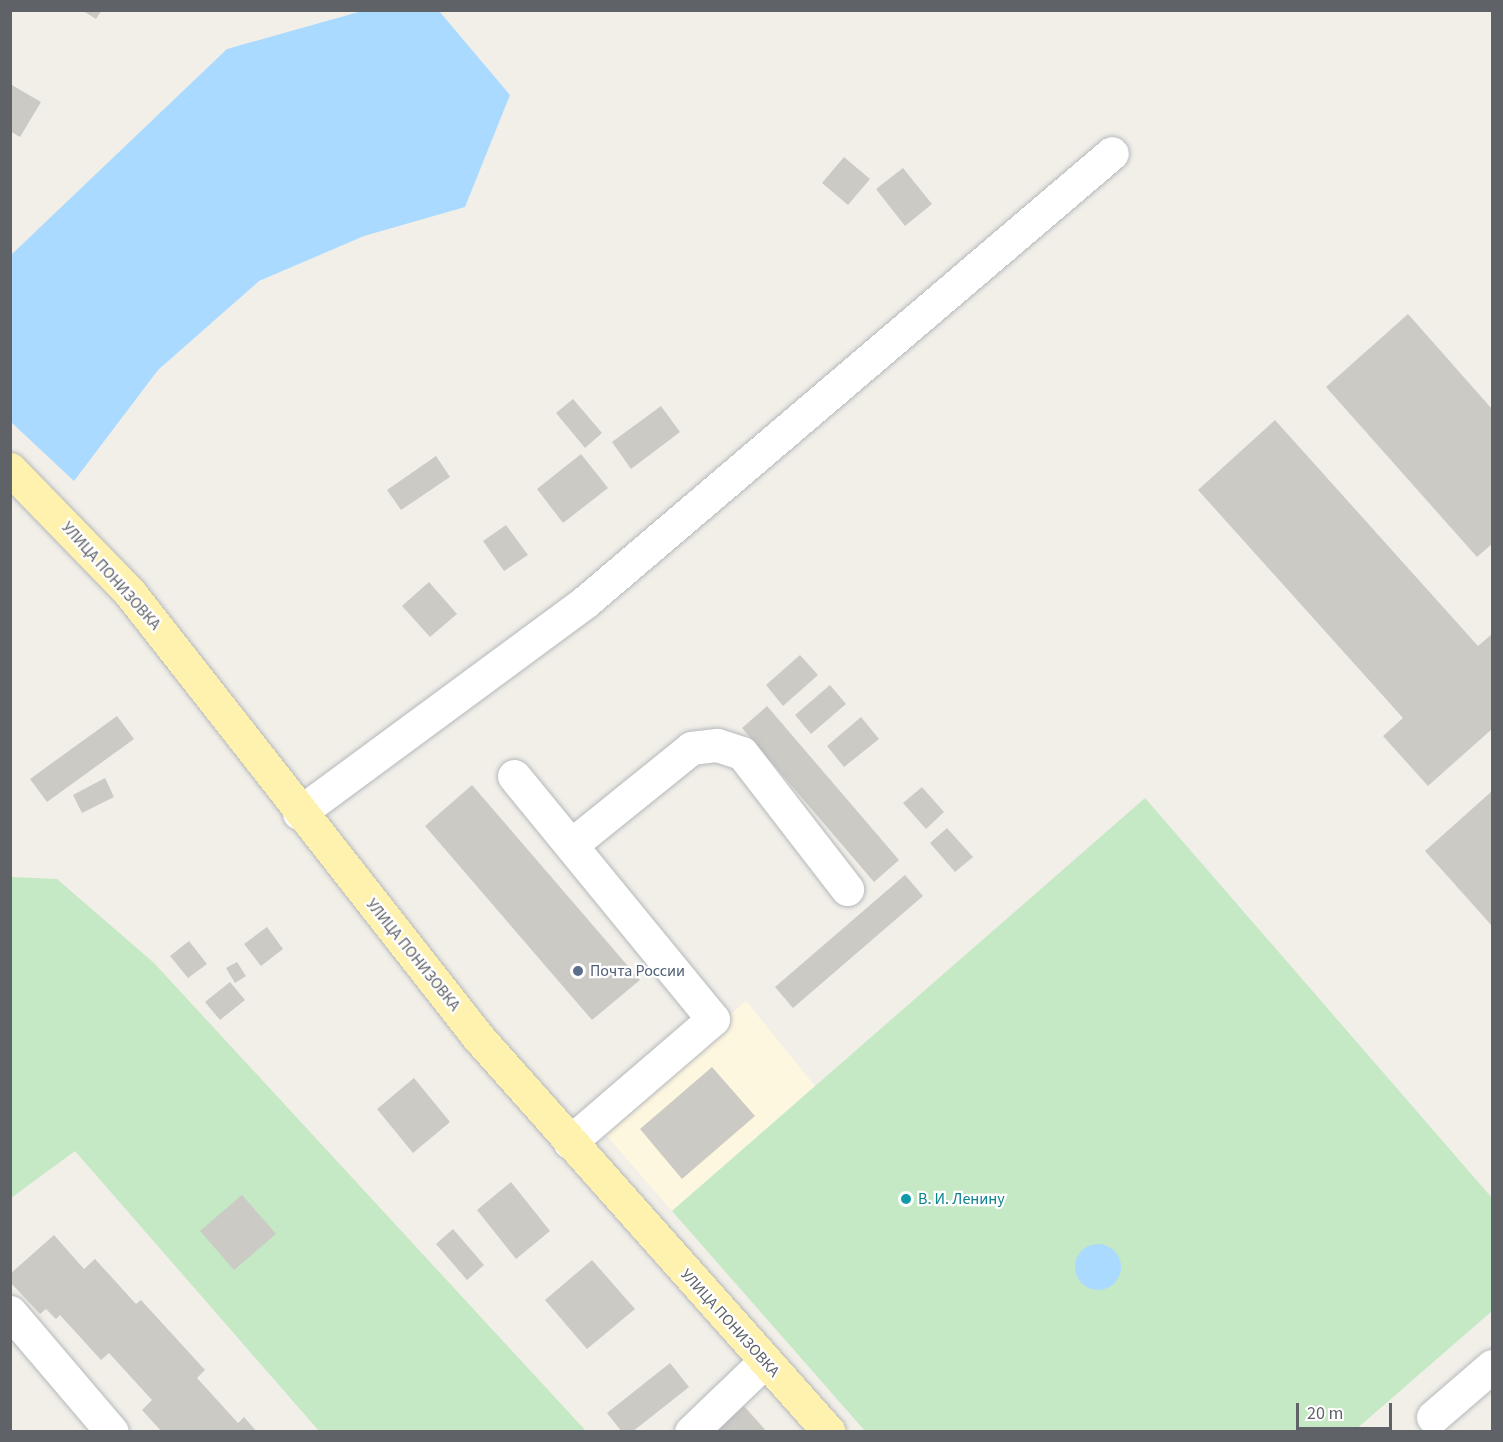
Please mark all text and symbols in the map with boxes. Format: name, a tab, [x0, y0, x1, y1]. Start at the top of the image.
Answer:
street label: УЛИЦА ПОНИЗОВКА	[57, 518, 165, 634]
street label: УЛИЦА ПОНИЗОВКА	[362, 895, 464, 1015]
place label: Почта России	[590, 961, 685, 981]
marker: Почта России	[571, 964, 585, 978]
place label: В. И. Ленину	[918, 1189, 1005, 1209]
marker: В. И. Ленину	[899, 1192, 913, 1206]
street label: УЛИЦА ПОНИЗОВКА	[676, 1265, 784, 1381]
scale bar	[1299, 1391, 1395, 1429]
text: 20 m	[1307, 1401, 1343, 1426]

